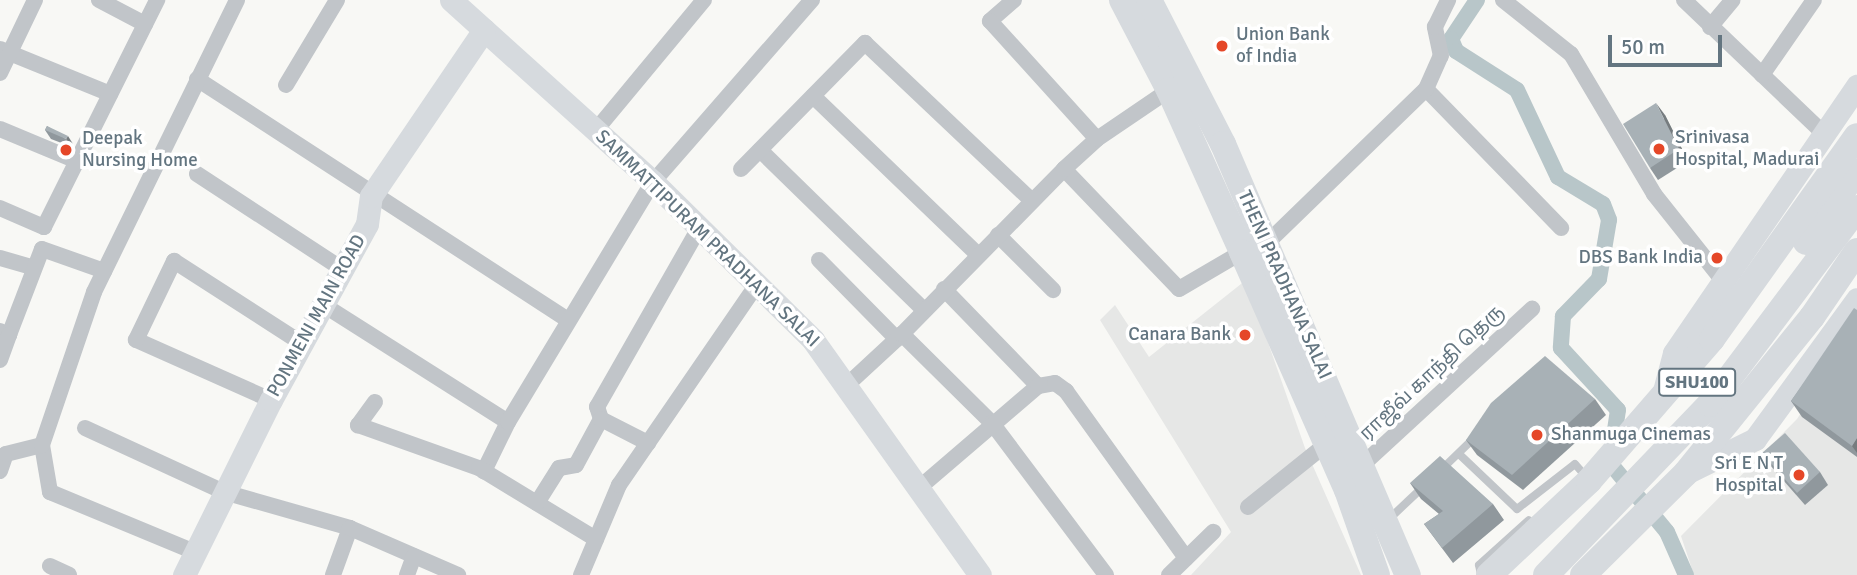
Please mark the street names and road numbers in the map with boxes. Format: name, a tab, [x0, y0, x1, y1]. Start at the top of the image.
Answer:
street label: SAMMATTIPURAM PRADHANA SALAI	[590, 126, 824, 352]
street label: THENI PRADHANA SALAI	[1232, 187, 1336, 383]
street label: PONMENI MAIN ROAD	[263, 231, 371, 401]
street label: ராஜீவ் காந்தி தெரு	[1355, 300, 1509, 446]
road number: SHU100	[1657, 368, 1737, 396]

